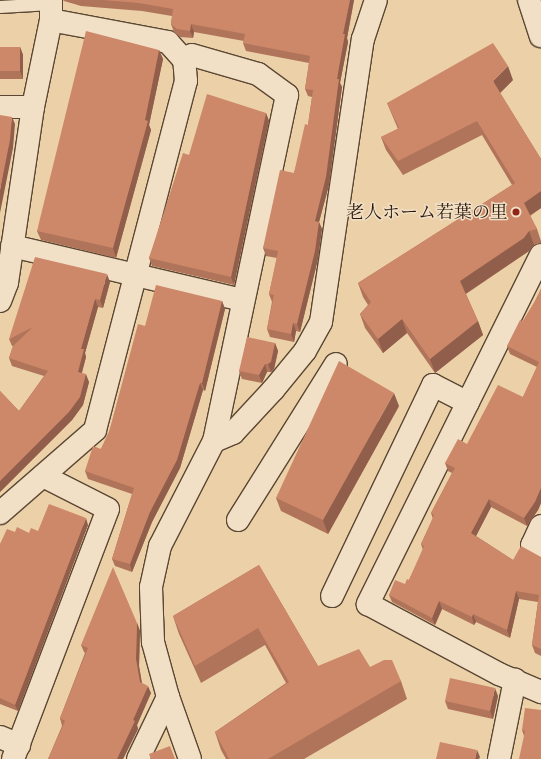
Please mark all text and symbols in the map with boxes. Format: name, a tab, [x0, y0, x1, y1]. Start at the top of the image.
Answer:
place label: 老人ホーム若葉の里	[346, 201, 508, 223]
marker: 老人ホーム若葉の里	[511, 207, 521, 217]

